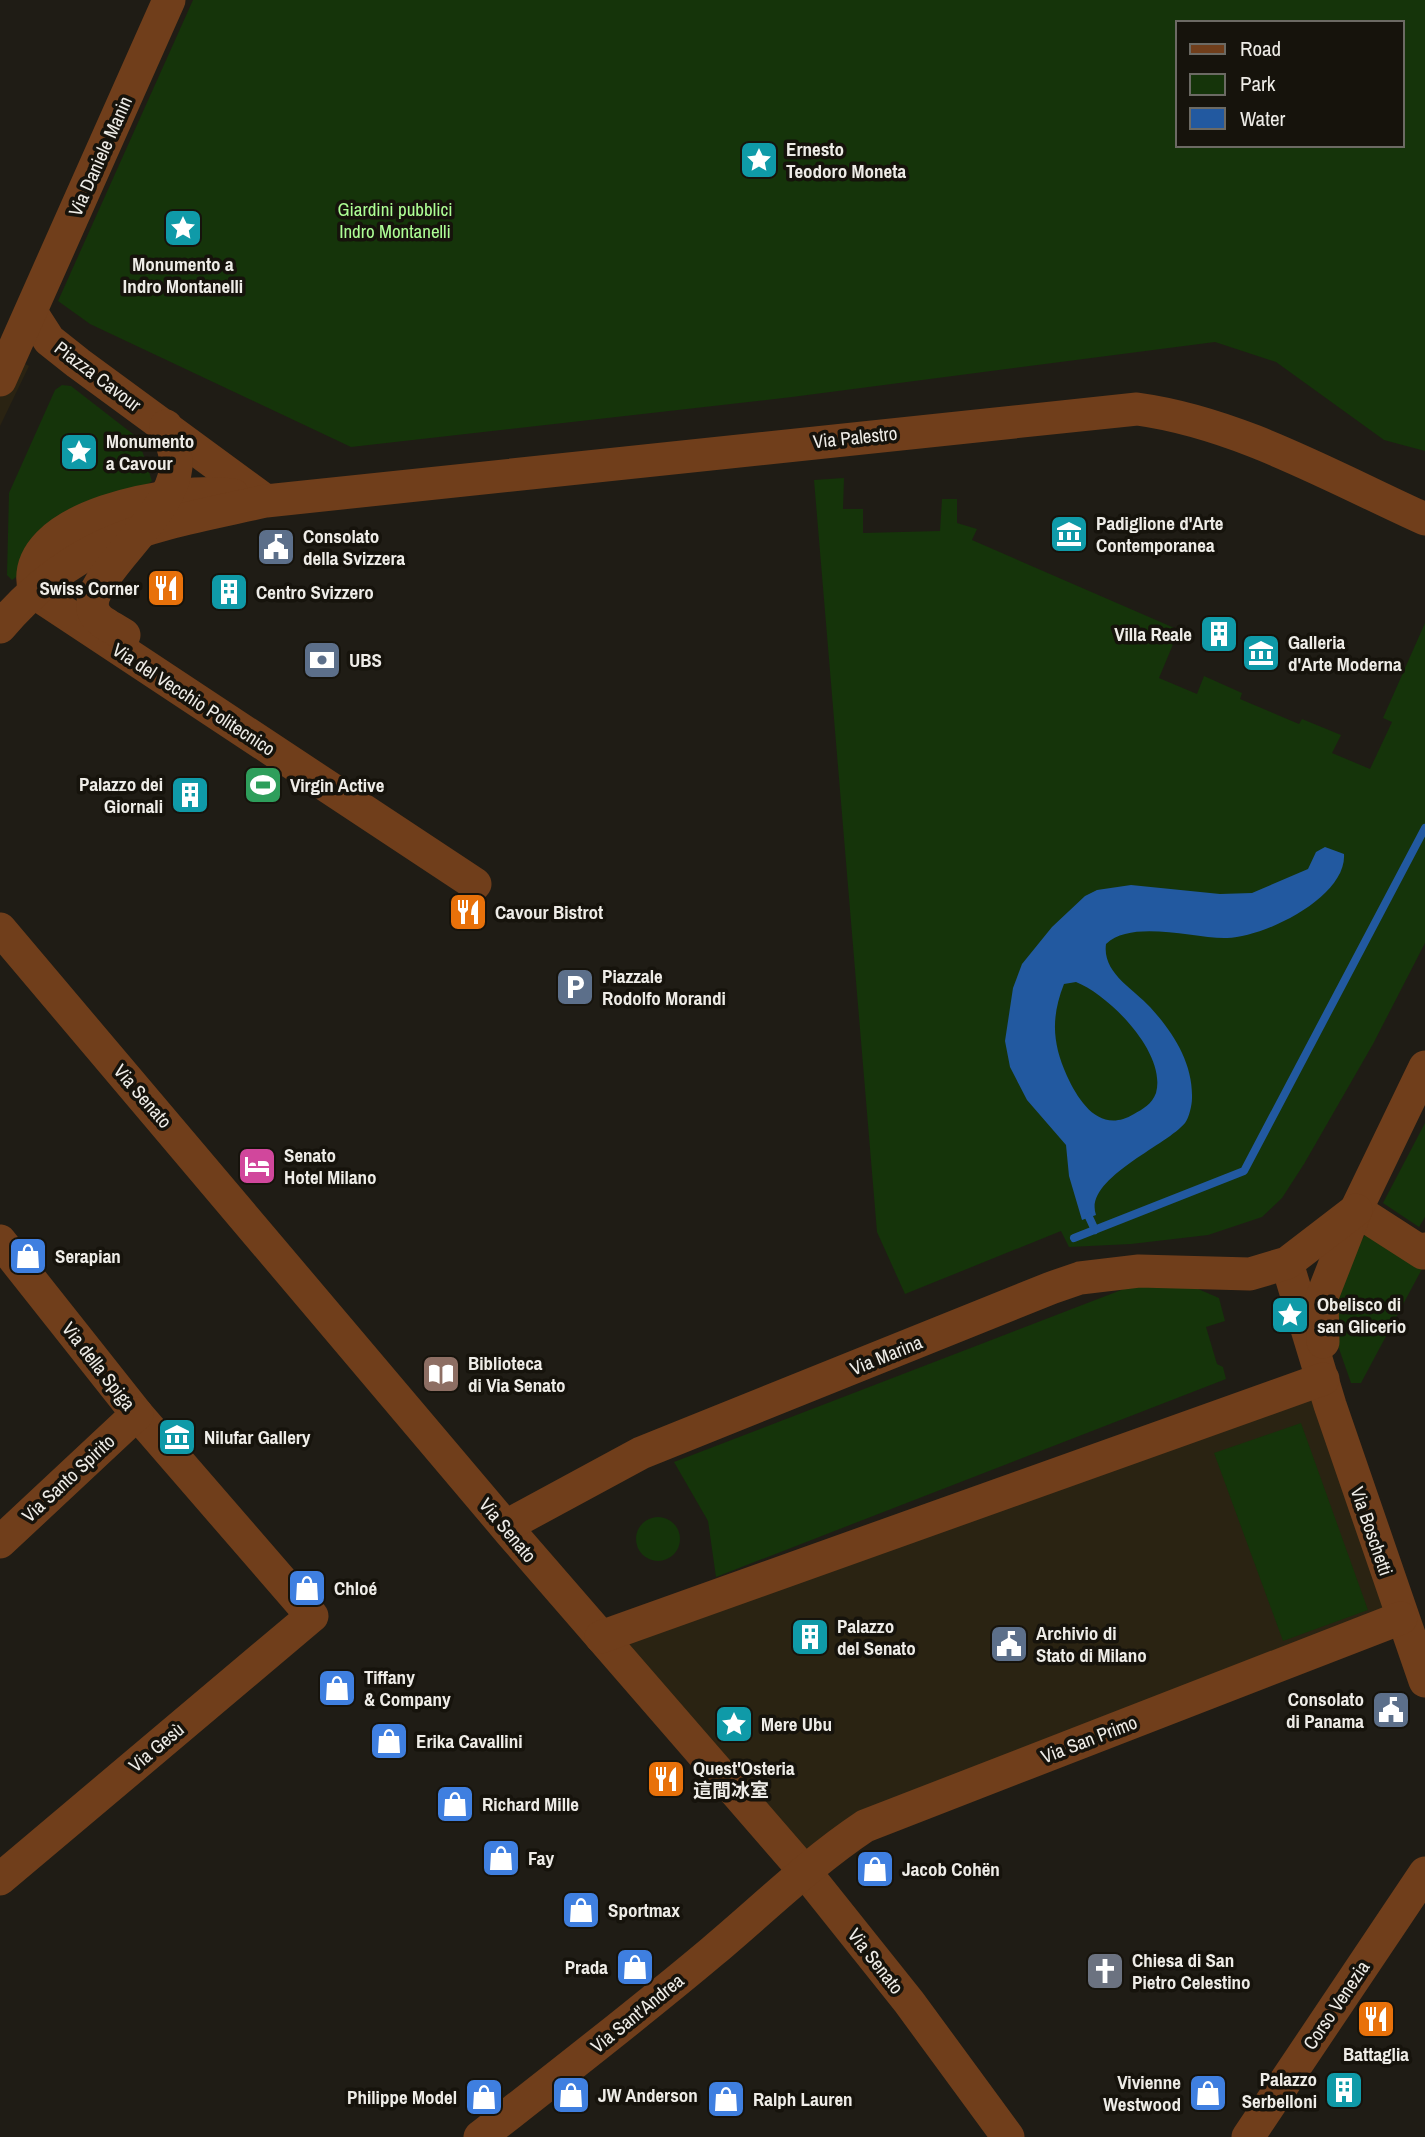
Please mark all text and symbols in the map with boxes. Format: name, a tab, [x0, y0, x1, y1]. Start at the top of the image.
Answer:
legend	[1176, 21, 1404, 147]
text: Road	[1240, 34, 1281, 63]
text: Park	[1240, 69, 1276, 98]
street label: Via Daniele Manin	[62, 92, 138, 220]
text: Water	[1240, 104, 1286, 133]
place label: Ernesto Teodoro Moneta	[786, 136, 906, 184]
place icon: Ernesto Teodoro Moneta	[738, 139, 780, 181]
park label: Giardini pubblici Indro Montanelli	[337, 196, 453, 244]
place icon: Monumento a Indro Montanelli	[162, 207, 204, 249]
place label: Monumento a Indro Montanelli	[123, 251, 243, 299]
street label: Piazza Cavour	[49, 335, 147, 418]
street label: Via Palestro	[812, 420, 898, 454]
place label: Monumento a Cavour	[106, 428, 194, 476]
place icon: Monumento a Cavour	[58, 431, 100, 473]
place label: Padiglione d'Arte Contemporanea	[1096, 510, 1224, 558]
museum icon: Padiglione d'Arte Contemporanea	[1048, 513, 1090, 555]
place label: Consolato della Svizzera	[303, 523, 406, 571]
public building icon: Consolato della Svizzera	[255, 526, 297, 568]
restaurant icon: Swiss Corner	[145, 567, 187, 609]
building icon: Centro Svizzero	[208, 571, 250, 613]
place label: Swiss Corner	[39, 575, 139, 601]
place label: Centro Svizzero	[256, 579, 374, 605]
building icon: Villa Reale	[1198, 613, 1240, 655]
place label: Villa Reale	[1114, 621, 1192, 647]
place label: Galleria d'Arte Moderna	[1288, 629, 1402, 677]
museum icon: Galleria d'Arte Moderna	[1240, 632, 1282, 674]
street label: Via del Vecchio Politecnico	[107, 637, 281, 761]
bank icon: UBS	[301, 639, 343, 681]
place label: UBS	[349, 647, 382, 673]
sports icon: Virgin Active	[242, 764, 284, 806]
place label: Palazzo dei Giornali	[79, 771, 163, 819]
place label: Virgin Active	[290, 772, 385, 798]
building icon: Palazzo dei Giornali	[169, 774, 211, 816]
restaurant icon: Cavour Bistrot	[447, 891, 489, 933]
place label: Cavour Bistrot	[495, 899, 603, 925]
place label: Piazzale Rodolfo Morandi	[602, 963, 726, 1011]
parking icon: Piazzale Rodolfo Morandi	[554, 966, 596, 1008]
street label: Via Senato	[108, 1058, 178, 1134]
place label: Senato Hotel Milano	[284, 1142, 377, 1190]
hotel icon: Senato Hotel Milano	[236, 1145, 278, 1187]
shop icon: Serapian	[7, 1235, 49, 1277]
place label: Serapian	[55, 1243, 121, 1269]
place label: Obelisco di san Glicerio	[1317, 1291, 1406, 1339]
place icon: Obelisco di san Glicerio	[1269, 1294, 1311, 1336]
street label: Via della Spiga	[56, 1316, 142, 1416]
street label: Via Marina	[846, 1329, 926, 1381]
place label: Biblioteca di Via Senato	[468, 1350, 566, 1398]
library icon: Biblioteca di Via Senato	[420, 1353, 462, 1395]
museum icon: Nilufar Gallery	[156, 1416, 198, 1458]
place label: Nilufar Gallery	[204, 1424, 311, 1450]
street label: Via Santo Spirito	[16, 1428, 120, 1528]
street label: Via Boschetti	[1345, 1483, 1399, 1579]
street label: Via Senato	[473, 1492, 543, 1568]
shop icon: Chloé	[286, 1567, 328, 1609]
place label: Chloé	[334, 1575, 378, 1601]
place label: Palazzo del Senato	[837, 1613, 916, 1661]
building icon: Palazzo del Senato	[789, 1616, 831, 1658]
place label: Archivio di Stato di Milano	[1036, 1620, 1147, 1668]
public building icon: Archivio di Stato di Milano	[988, 1623, 1030, 1665]
place label: Tiffany & Company	[364, 1664, 451, 1712]
shop icon: Tiffany & Company	[316, 1667, 358, 1709]
place label: Consolato di Panama	[1286, 1686, 1364, 1734]
public building icon: Consolato di Panama	[1370, 1689, 1412, 1731]
place icon: Mere Ubu	[713, 1703, 755, 1745]
street label: Via San Primo	[1037, 1709, 1141, 1769]
place label: Mere Ubu	[761, 1711, 832, 1737]
street label: Via Gesù	[123, 1716, 189, 1778]
shop icon: Erika Cavallini	[368, 1720, 410, 1762]
place label: Erika Cavallini	[416, 1728, 523, 1754]
place label: Quest'Osteria 這間冰室	[693, 1755, 795, 1803]
restaurant icon: Quest'Osteria 這間冰室	[645, 1758, 687, 1800]
shop icon: Richard Mille	[434, 1783, 476, 1825]
place label: Richard Mille	[482, 1791, 579, 1817]
shop icon: Fay	[480, 1837, 522, 1879]
place label: Fay	[528, 1845, 554, 1871]
shop icon: Jacob Cohën	[854, 1848, 896, 1890]
place label: Jacob Cohën	[902, 1856, 1000, 1882]
shop icon: Sportmax	[560, 1889, 602, 1931]
place label: Sportmax	[608, 1897, 680, 1923]
street label: Via Senato	[842, 1923, 910, 1999]
shop icon: Prada	[614, 1946, 656, 1988]
place label: Chiesa di San Pietro Celestino	[1132, 1947, 1251, 1995]
church icon: Chiesa di San Pietro Celestino	[1084, 1950, 1126, 1992]
place label: Prada	[565, 1954, 608, 1980]
street label: Corso Venezia	[1297, 1955, 1376, 2055]
street label: Via Sant'Andrea	[585, 1967, 689, 2059]
restaurant icon: Battaglia	[1355, 1998, 1397, 2040]
place label: Battaglia	[1343, 2041, 1409, 2067]
place label: Palazzo Serbelloni	[1242, 2066, 1317, 2114]
place label: Vivienne Westwood	[1103, 2069, 1181, 2117]
building icon: Palazzo Serbelloni	[1323, 2069, 1365, 2111]
shop icon: Vivienne Westwood	[1187, 2072, 1229, 2114]
shop icon: JW Anderson	[550, 2074, 592, 2116]
shop icon: Philippe Model	[463, 2076, 505, 2118]
shop icon: Ralph Lauren	[705, 2078, 747, 2120]
place label: JW Anderson	[598, 2082, 698, 2108]
place label: Philippe Model	[347, 2084, 457, 2110]
place label: Ralph Lauren	[753, 2086, 853, 2112]

